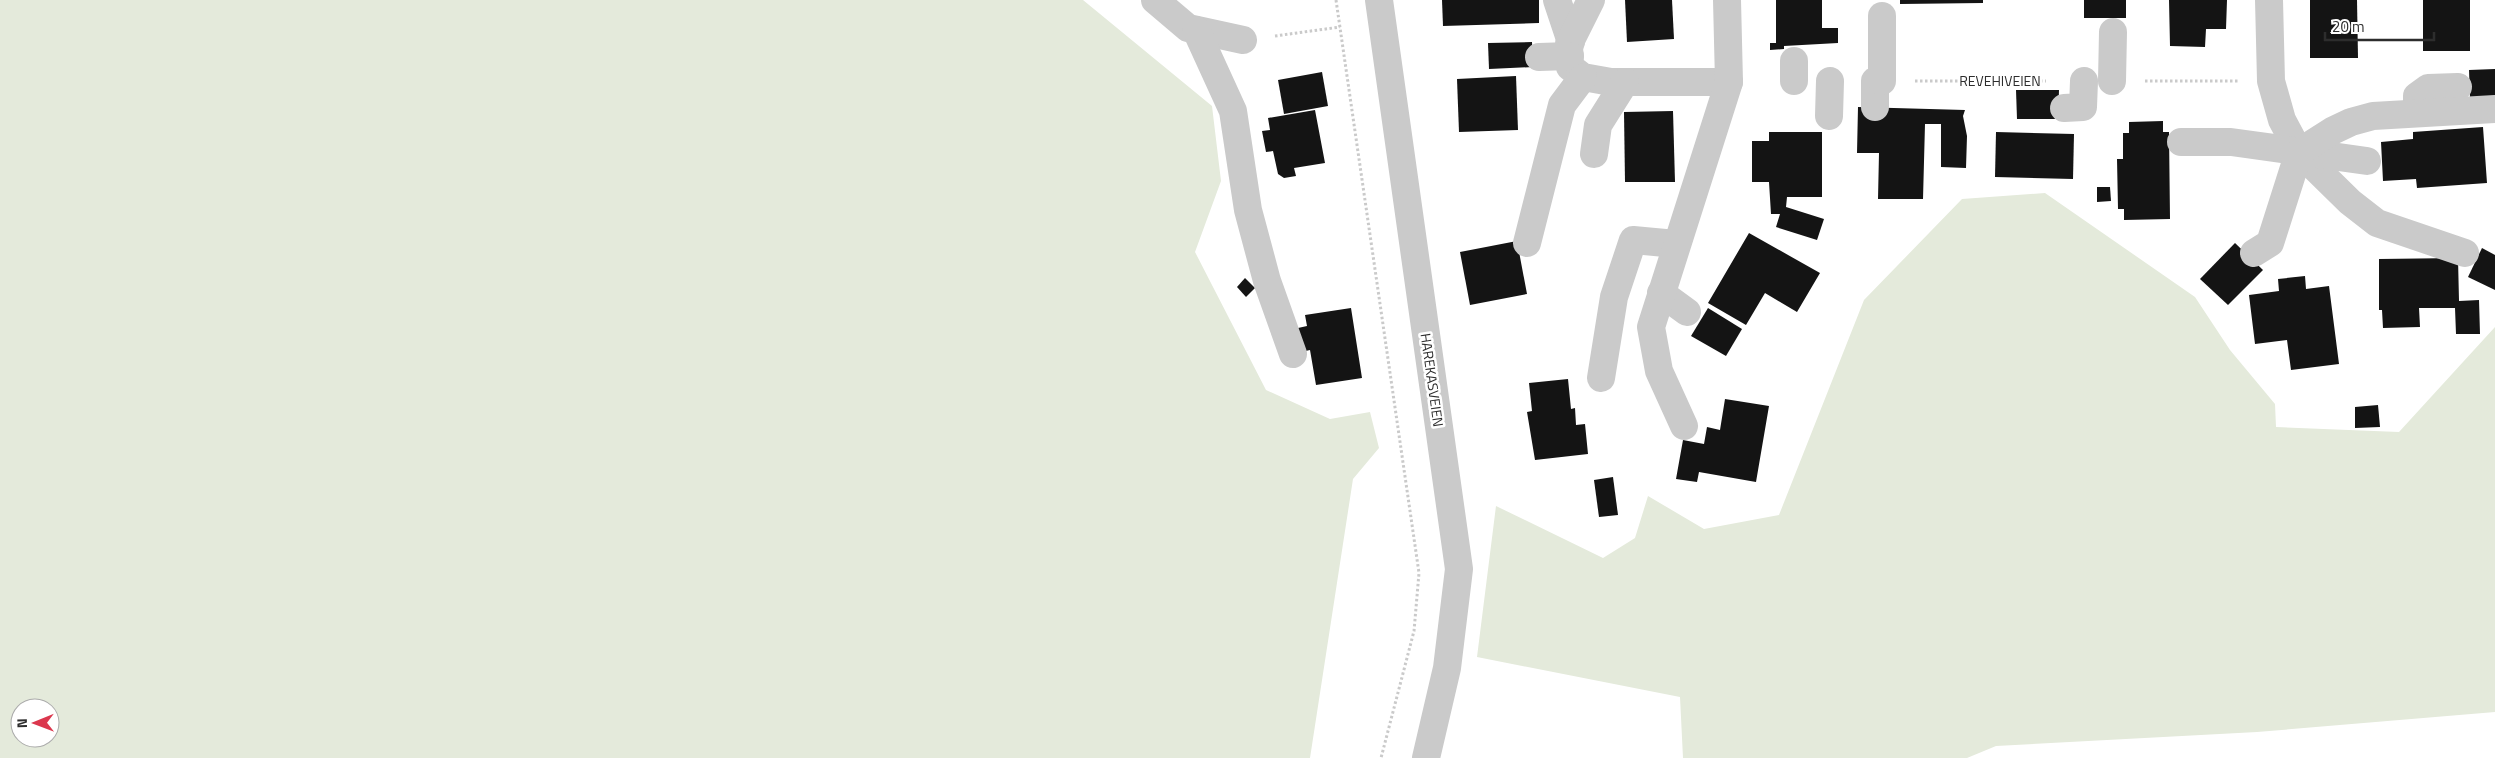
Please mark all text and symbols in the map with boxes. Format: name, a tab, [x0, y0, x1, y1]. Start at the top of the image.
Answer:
scale bar	[2325, 10, 2434, 42]
text: 20 m	[2332, 15, 2365, 38]
street label: REVEHIVEIEN	[1959, 70, 2041, 91]
street label: HAREKASVEIEN	[1416, 332, 1449, 428]
north arrow	[10, 698, 60, 748]
text: N	[11, 718, 32, 728]

